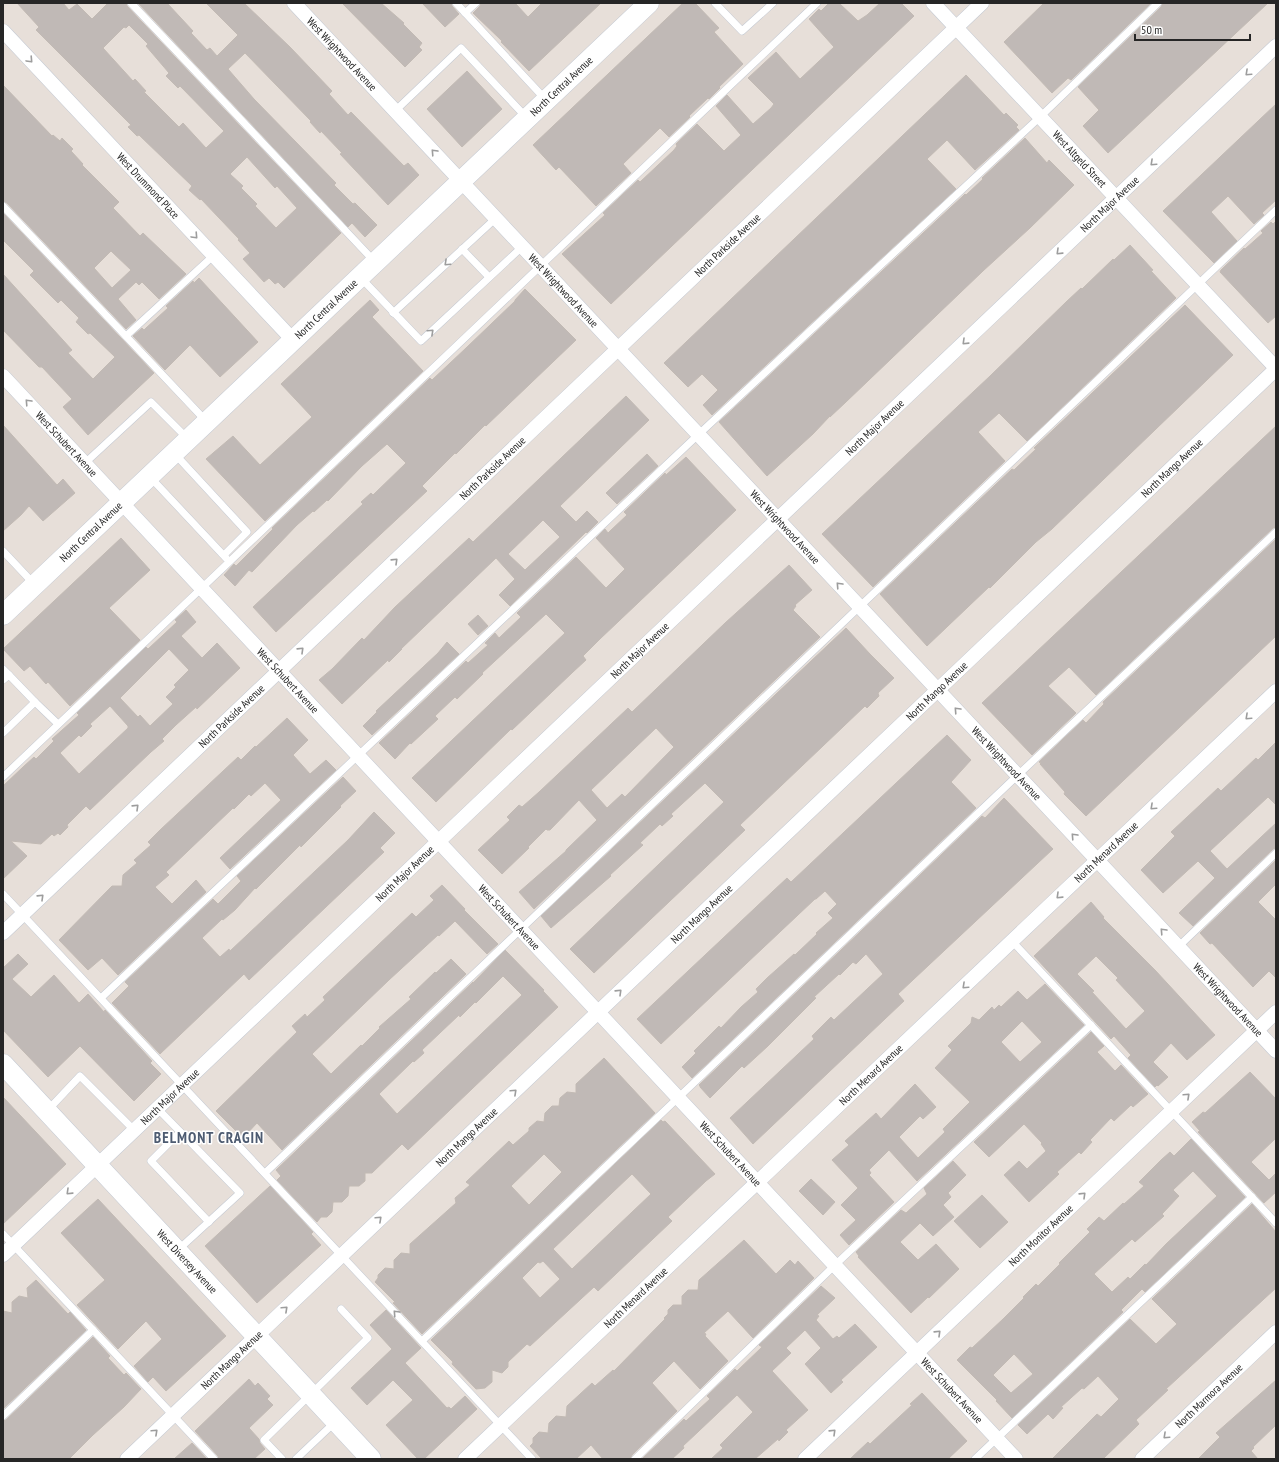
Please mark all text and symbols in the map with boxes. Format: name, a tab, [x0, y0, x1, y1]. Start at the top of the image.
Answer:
street label: West Wrightwood Avenue	[304, 14, 380, 94]
scale bar	[1135, 16, 1250, 42]
text: 50 m	[1141, 22, 1162, 37]
street label: North Central Avenue	[527, 53, 596, 119]
one-way arrow	[25, 55, 32, 63]
one-way arrow	[1245, 68, 1253, 76]
street label: West Altgeld Street	[1049, 128, 1110, 190]
one-way arrow	[432, 149, 439, 157]
street label: West Drummond Place	[114, 150, 183, 222]
one-way arrow	[1150, 158, 1158, 165]
street label: North Major Avenue	[1077, 173, 1142, 235]
street label: North Parkside Avenue	[691, 210, 764, 280]
one-way arrow	[190, 231, 198, 239]
one-way arrow	[1056, 247, 1064, 255]
street label: West Wrightwood Avenue	[525, 251, 602, 331]
one-way arrow	[444, 259, 452, 266]
street label: North Central Avenue	[292, 276, 361, 342]
one-way arrow	[426, 329, 434, 336]
one-way arrow	[962, 337, 970, 344]
street label: North Major Avenue	[842, 396, 907, 458]
one-way arrow	[26, 400, 33, 407]
street label: West Schubert Avenue	[33, 408, 101, 480]
street label: North Parkside Avenue	[456, 433, 529, 503]
street label: North Mango Avenue	[1138, 435, 1206, 501]
street label: West Wrightwood Avenue	[747, 487, 823, 567]
street label: North Central Avenue	[57, 498, 125, 565]
one-way arrow	[390, 558, 398, 566]
one-way arrow	[836, 582, 844, 590]
street label: North Major Avenue	[607, 619, 672, 682]
street label: West Schubert Avenue	[254, 645, 322, 716]
one-way arrow	[296, 647, 304, 655]
street label: North Mango Avenue	[903, 658, 971, 724]
street label: North Parkside Avenue	[195, 681, 268, 751]
one-way arrow	[954, 707, 962, 715]
one-way arrow	[1245, 713, 1253, 720]
street label: West Wrightwood Avenue	[968, 723, 1045, 804]
one-way arrow	[1150, 802, 1158, 810]
one-way arrow	[131, 804, 139, 812]
street label: North Menard Avenue	[1071, 818, 1141, 885]
one-way arrow	[1072, 833, 1079, 841]
street label: North Major Avenue	[372, 842, 437, 905]
street label: North Mango Avenue	[668, 881, 736, 946]
street label: West Schubert Avenue	[475, 882, 543, 953]
one-way arrow	[1056, 891, 1064, 899]
one-way arrow	[36, 894, 44, 902]
one-way arrow	[1160, 928, 1168, 936]
street label: West Wrightwood Avenue	[1190, 960, 1266, 1040]
one-way arrow	[962, 981, 970, 988]
one-way arrow	[614, 990, 622, 997]
street label: North Menard Avenue	[836, 1041, 906, 1108]
street label: North Major Avenue	[138, 1065, 202, 1128]
one-way arrow	[509, 1089, 517, 1096]
one-way arrow	[1182, 1093, 1190, 1101]
street label: North Mango Avenue	[433, 1104, 501, 1169]
street label: West Schubert Avenue	[697, 1118, 765, 1190]
district label: BELMONT CRAGIN	[154, 1128, 264, 1147]
one-way arrow	[66, 1187, 74, 1195]
one-way arrow	[1078, 1193, 1086, 1200]
street label: North Monitor Avenue	[1006, 1201, 1076, 1269]
one-way arrow	[374, 1217, 382, 1224]
street label: West Diversey Avenue	[154, 1227, 221, 1297]
street label: North Menard Avenue	[601, 1264, 671, 1331]
one-way arrow	[280, 1306, 288, 1314]
one-way arrow	[393, 1310, 400, 1318]
street label: North Mango Avenue	[198, 1327, 266, 1392]
one-way arrow	[933, 1330, 941, 1338]
street label: West Schubert Avenue	[918, 1355, 986, 1426]
street label: North Marmora Avenue	[1172, 1360, 1246, 1431]
one-way arrow	[150, 1429, 158, 1437]
one-way arrow	[828, 1429, 836, 1437]
one-way arrow	[1163, 1431, 1171, 1439]

